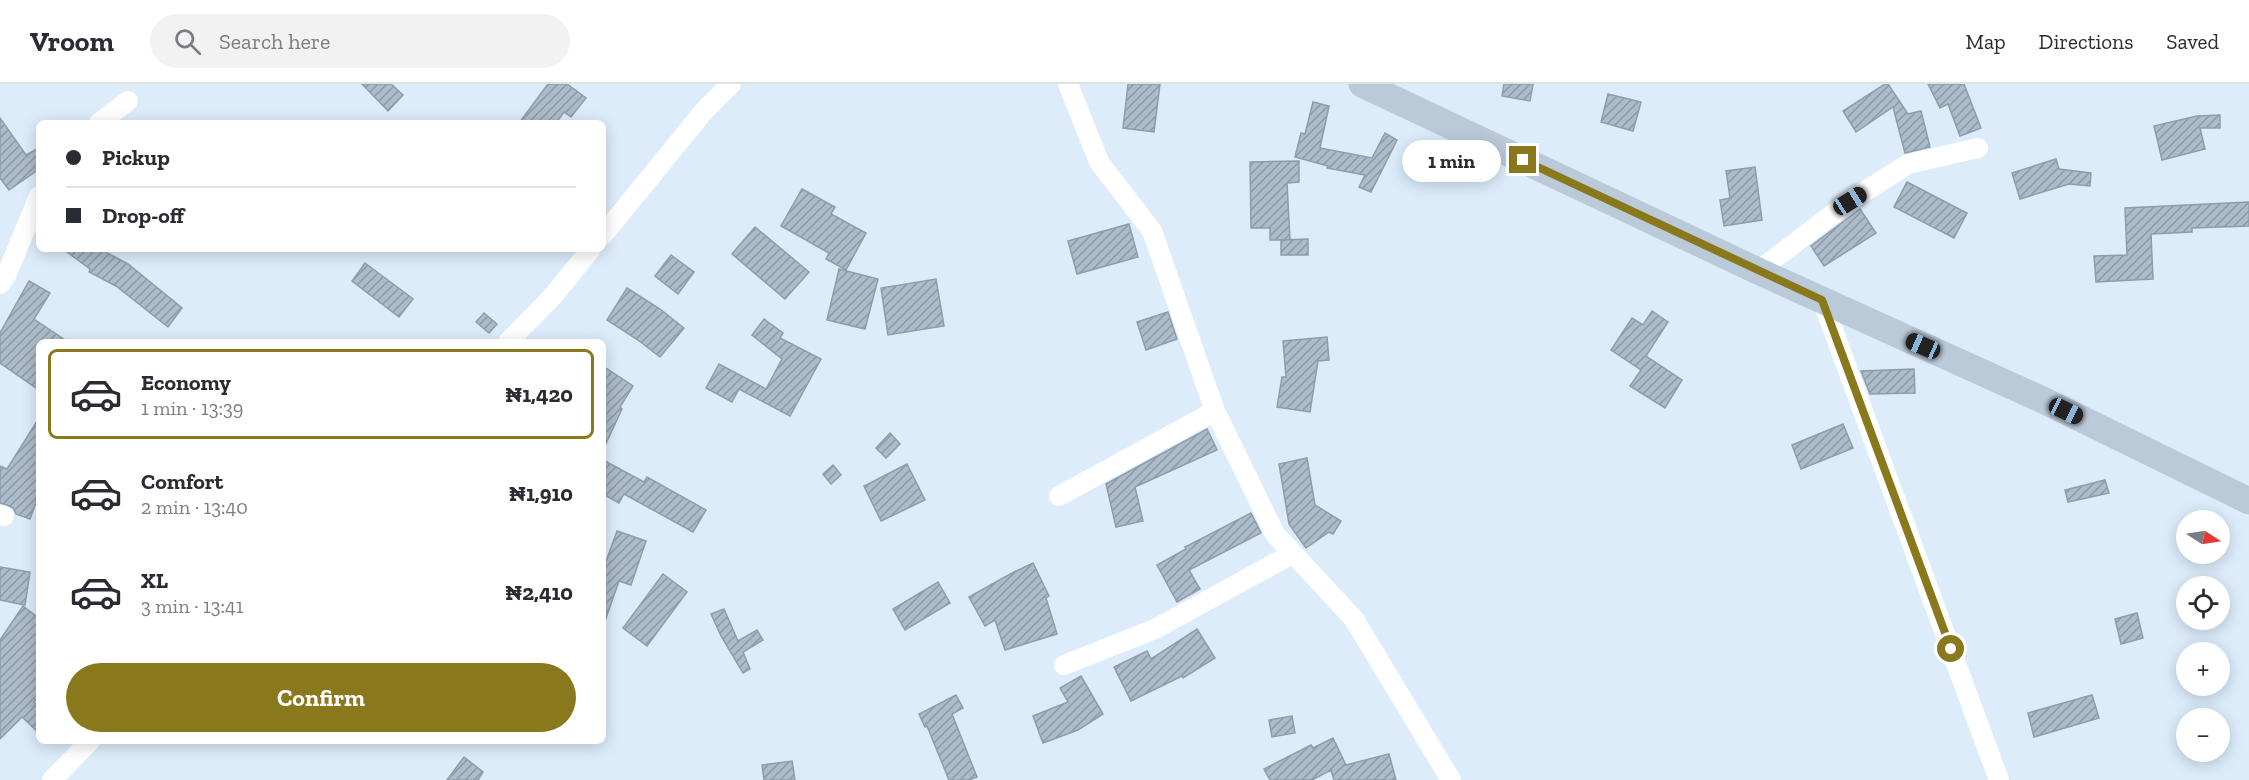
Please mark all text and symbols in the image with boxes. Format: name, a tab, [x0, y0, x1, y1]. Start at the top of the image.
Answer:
search box	[150, 14, 570, 68]
text: Vroom	[30, 25, 114, 58]
icon: search	[171, 25, 204, 58]
text: Search here	[219, 28, 330, 55]
text: Map	[1966, 29, 2006, 54]
text: Directions	[2039, 29, 2133, 54]
text: Saved	[2166, 29, 2219, 54]
callout: 1 min	[1403, 139, 1502, 181]
text: Pickup	[102, 144, 170, 171]
route end	[1509, 146, 1536, 173]
text: 1 min	[1428, 149, 1475, 173]
car	[1830, 184, 1870, 218]
text: Drop-off	[102, 202, 184, 229]
car	[1903, 330, 1943, 362]
icon: car	[69, 367, 123, 421]
text: Economy	[141, 369, 231, 396]
text: ₦1,420	[505, 381, 573, 408]
car	[2046, 395, 2086, 427]
text: 1 min · 13:39	[141, 396, 243, 420]
icon: car	[69, 466, 123, 520]
text: Comfort	[141, 468, 223, 495]
text: ₦1,910	[509, 480, 573, 507]
text: 2 min · 13:40	[141, 495, 248, 519]
north arrow	[2176, 510, 2230, 564]
map controls	[2176, 510, 2230, 762]
icon: car	[69, 565, 123, 619]
text: XL	[141, 567, 168, 594]
button: locate	[2176, 576, 2230, 630]
text: ₦2,410	[505, 579, 573, 606]
text: 3 min · 13:41	[141, 594, 244, 618]
route start	[1937, 635, 1964, 662]
button: +	[2176, 642, 2230, 696]
button: Confirm	[66, 663, 576, 732]
button: −	[2176, 708, 2230, 762]

